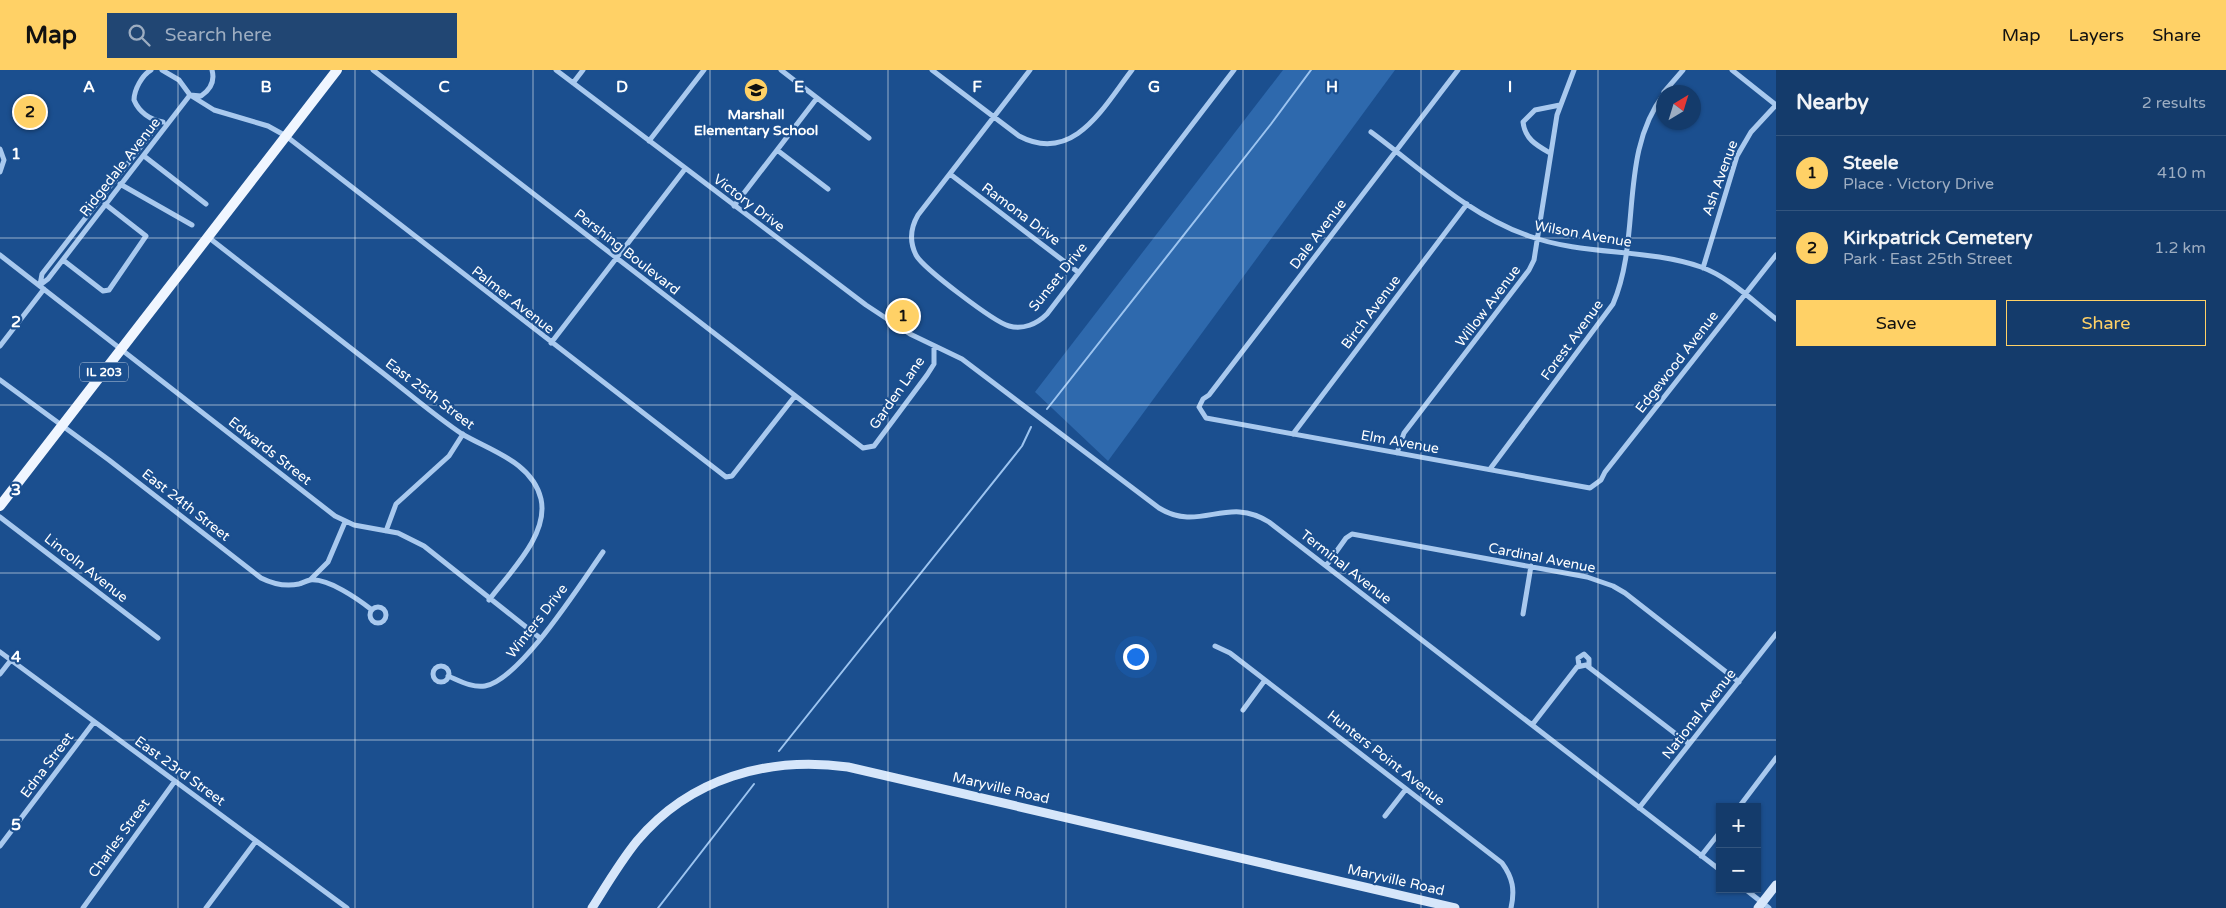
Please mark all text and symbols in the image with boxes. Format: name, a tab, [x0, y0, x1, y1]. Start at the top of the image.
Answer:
search box	[107, 13, 457, 58]
text: Map	[25, 21, 77, 50]
icon: search	[125, 21, 153, 49]
text: Search here	[165, 24, 272, 46]
text: Map	[2002, 24, 2041, 46]
text: Layers	[2069, 24, 2124, 46]
text: Share	[2152, 24, 2201, 46]
text: A	[83, 77, 95, 97]
text: B	[260, 77, 272, 97]
text: C	[438, 77, 450, 97]
text: D	[616, 77, 628, 97]
school or university icon: Marshall Elementary School	[743, 77, 769, 103]
text: E	[794, 77, 804, 97]
text: F	[972, 77, 982, 97]
text: G	[1148, 77, 1160, 97]
text: H	[1326, 77, 1338, 97]
text: I	[1508, 77, 1512, 97]
north arrow	[1656, 85, 1701, 130]
text: Nearby	[1796, 90, 1869, 115]
pin: 2	[14, 93, 46, 131]
text: 2 results	[2142, 93, 2206, 113]
place label: Marshall Elementary School	[694, 106, 818, 139]
street label: Ridgedale Avenue	[76, 114, 164, 220]
street label: Ash Avenue	[1698, 138, 1742, 218]
text: 1	[11, 144, 21, 164]
text: Steele	[1843, 152, 1898, 174]
text: 1	[1807, 163, 1817, 183]
text: 410 m	[2157, 163, 2206, 183]
street label: Victory Drive	[710, 171, 788, 235]
text: Place · Victory Drive	[1843, 174, 1994, 194]
street label: Ramona Drive	[978, 179, 1064, 249]
street label: Dale Avenue	[1286, 196, 1350, 272]
street label: Pershing Boulevard	[571, 205, 683, 299]
street label: Wilson Avenue	[1533, 217, 1633, 251]
text: Kirkpatrick Cemetery	[1843, 227, 2032, 249]
text: 2	[1807, 238, 1817, 258]
text: 1.2 km	[2154, 238, 2206, 258]
street label: Sunset Drive	[1025, 239, 1091, 315]
text: Park · East 25th Street	[1843, 249, 2012, 269]
street label: Palmer Avenue	[468, 262, 558, 338]
street label: Willow Avenue	[1452, 262, 1524, 350]
street label: Birch Avenue	[1338, 272, 1404, 352]
street label: Forest Avenue	[1537, 296, 1607, 384]
pin: 1	[887, 297, 919, 335]
button: Save	[1796, 300, 1996, 346]
button: Share	[2006, 300, 2206, 346]
street label: Edgewood Avenue	[1632, 308, 1722, 416]
text: 2	[11, 312, 21, 332]
street label: Garden Lane	[866, 353, 928, 433]
street label: East 25th Street	[382, 355, 479, 434]
road number: IL 203	[80, 362, 128, 382]
street label: Edwards Street	[225, 413, 315, 489]
street label: Elm Avenue	[1360, 427, 1440, 457]
street label: East 24th Street	[138, 465, 234, 545]
text: 3	[11, 480, 21, 500]
street label: Terminal Avenue	[1297, 526, 1395, 608]
street label: Lincoln Avenue	[41, 530, 131, 606]
street label: Cardinal Avenue	[1487, 539, 1597, 577]
street label: Winters Drive	[503, 581, 571, 661]
your location	[1123, 644, 1149, 670]
text: 4	[11, 647, 21, 667]
street label: National Avenue	[1658, 665, 1740, 763]
street label: Hunters Point Avenue	[1324, 707, 1448, 809]
street label: Edna Street	[17, 728, 78, 801]
street label: East 23rd Street	[131, 733, 229, 810]
street label: Maryville Road	[951, 769, 1051, 807]
street label: Charles Street	[85, 795, 154, 881]
map controls	[1716, 803, 1761, 893]
button: +	[1716, 803, 1761, 848]
text: 5	[11, 815, 21, 835]
button: −	[1716, 848, 1761, 893]
street label: Maryville Road	[1346, 861, 1446, 899]

